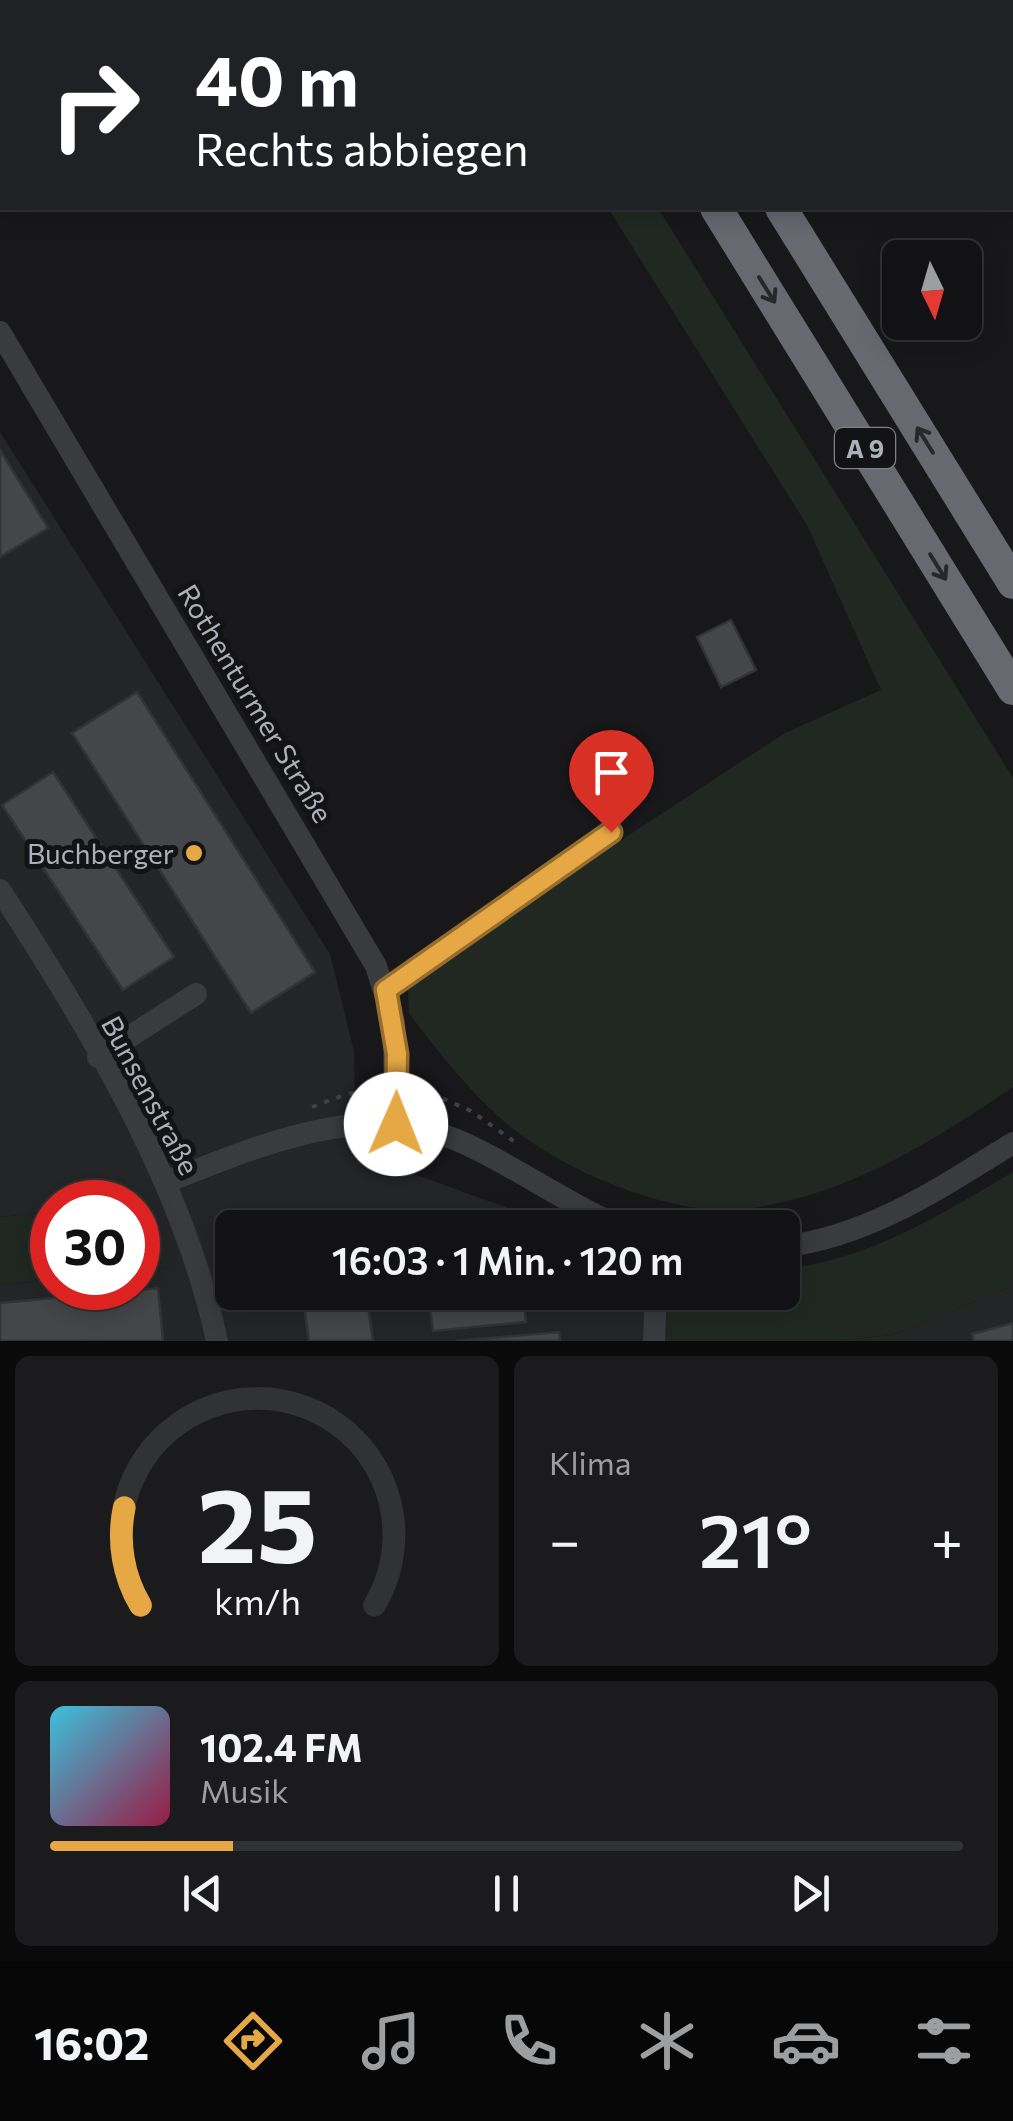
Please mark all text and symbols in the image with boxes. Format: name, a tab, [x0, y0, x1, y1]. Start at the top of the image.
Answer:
text: 40 m	[195, 35, 359, 120]
icon: right	[30, 40, 160, 170]
text: Rechts abbiegen	[195, 120, 529, 175]
north arrow	[882, 240, 982, 340]
map controls	[882, 240, 982, 340]
one-way arrow	[757, 276, 778, 304]
one-way arrow	[915, 426, 935, 455]
road number: A 9	[835, 428, 895, 468]
one-way arrow	[928, 552, 948, 581]
street label: Rothenturmer Straße	[171, 578, 341, 828]
pin	[569, 730, 654, 833]
icon: arrive	[584, 745, 639, 800]
place label: Buchberger	[27, 836, 174, 870]
marker: Buchberger	[183, 842, 205, 864]
street label: Bunsenstraße	[95, 1010, 207, 1180]
position arrow	[344, 1072, 448, 1176]
speed limit sign: 30	[30, 1180, 160, 1310]
text: 16:03 · 1 Min. · 120 m	[332, 1236, 683, 1283]
text: Klima	[549, 1442, 631, 1482]
text: 25	[197, 1457, 317, 1584]
text: 21°	[699, 1492, 812, 1583]
text: −	[549, 1505, 580, 1572]
text: +	[931, 1505, 963, 1572]
text: km/h	[214, 1579, 300, 1622]
text: 102.4 FM	[200, 1723, 363, 1770]
text: Musik	[200, 1770, 289, 1810]
icon: previous	[175, 1866, 230, 1921]
icon: pause	[479, 1866, 534, 1921]
icon: next	[783, 1866, 838, 1921]
icon: directions	[218, 2006, 288, 2076]
icon: music	[356, 2006, 426, 2076]
icon: phone	[494, 2006, 564, 2076]
icon: climate	[632, 2006, 702, 2076]
icon: car	[771, 2006, 841, 2076]
icon: filters	[909, 2006, 979, 2076]
text: 16:02	[34, 2014, 149, 2069]

